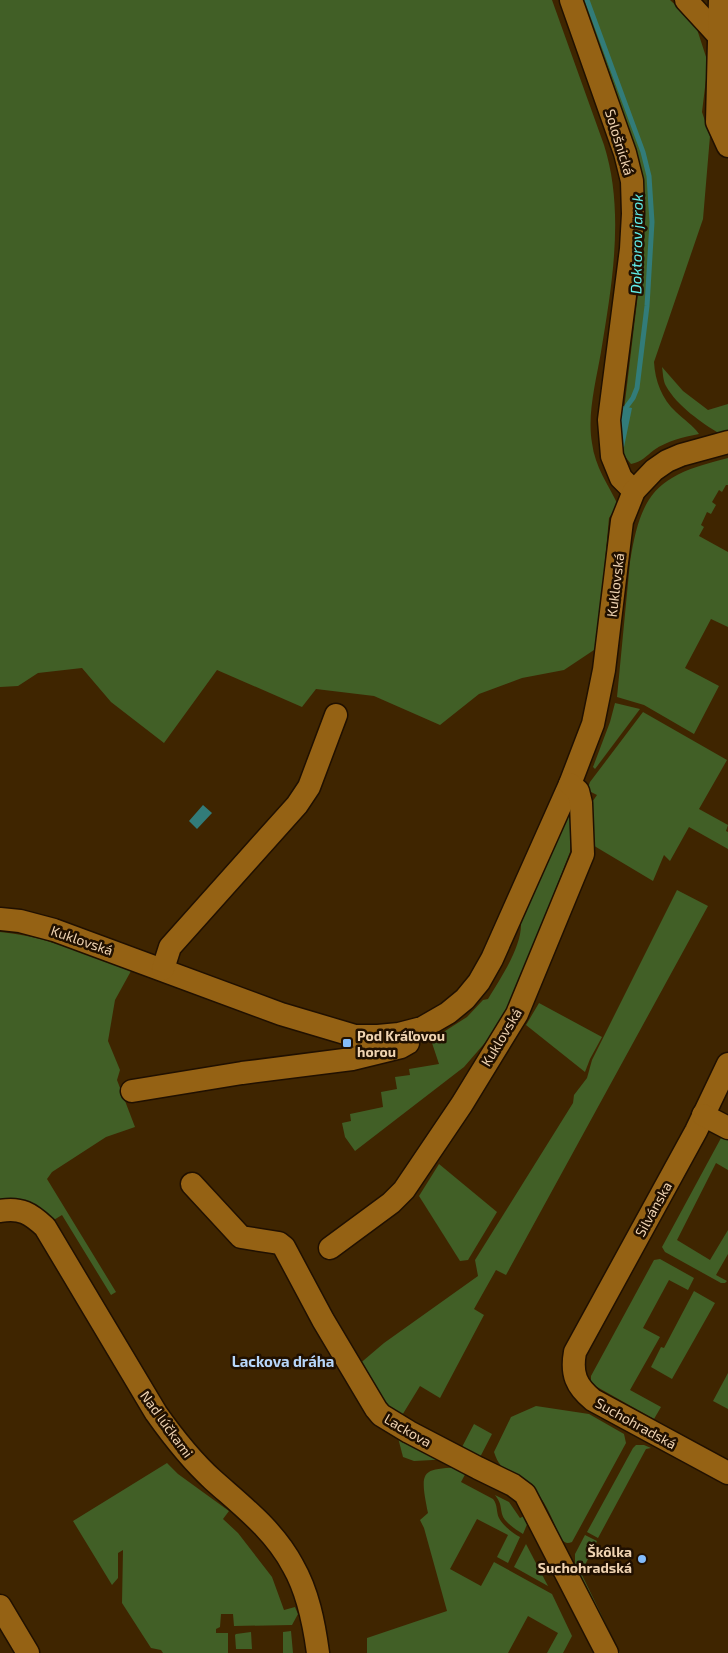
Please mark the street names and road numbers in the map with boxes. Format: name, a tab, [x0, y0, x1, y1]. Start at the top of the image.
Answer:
street label: Sološnická	[602, 107, 638, 177]
street label: Kuklovská	[603, 552, 627, 618]
street label: Kuklovská	[49, 921, 115, 959]
street label: Kuklovská	[477, 1005, 525, 1069]
street label: Silvánska	[631, 1179, 675, 1239]
street label: Nad lúčkami	[137, 1387, 197, 1461]
street label: Suchohradská	[592, 1394, 680, 1452]
street label: Lackova	[381, 1410, 435, 1450]

